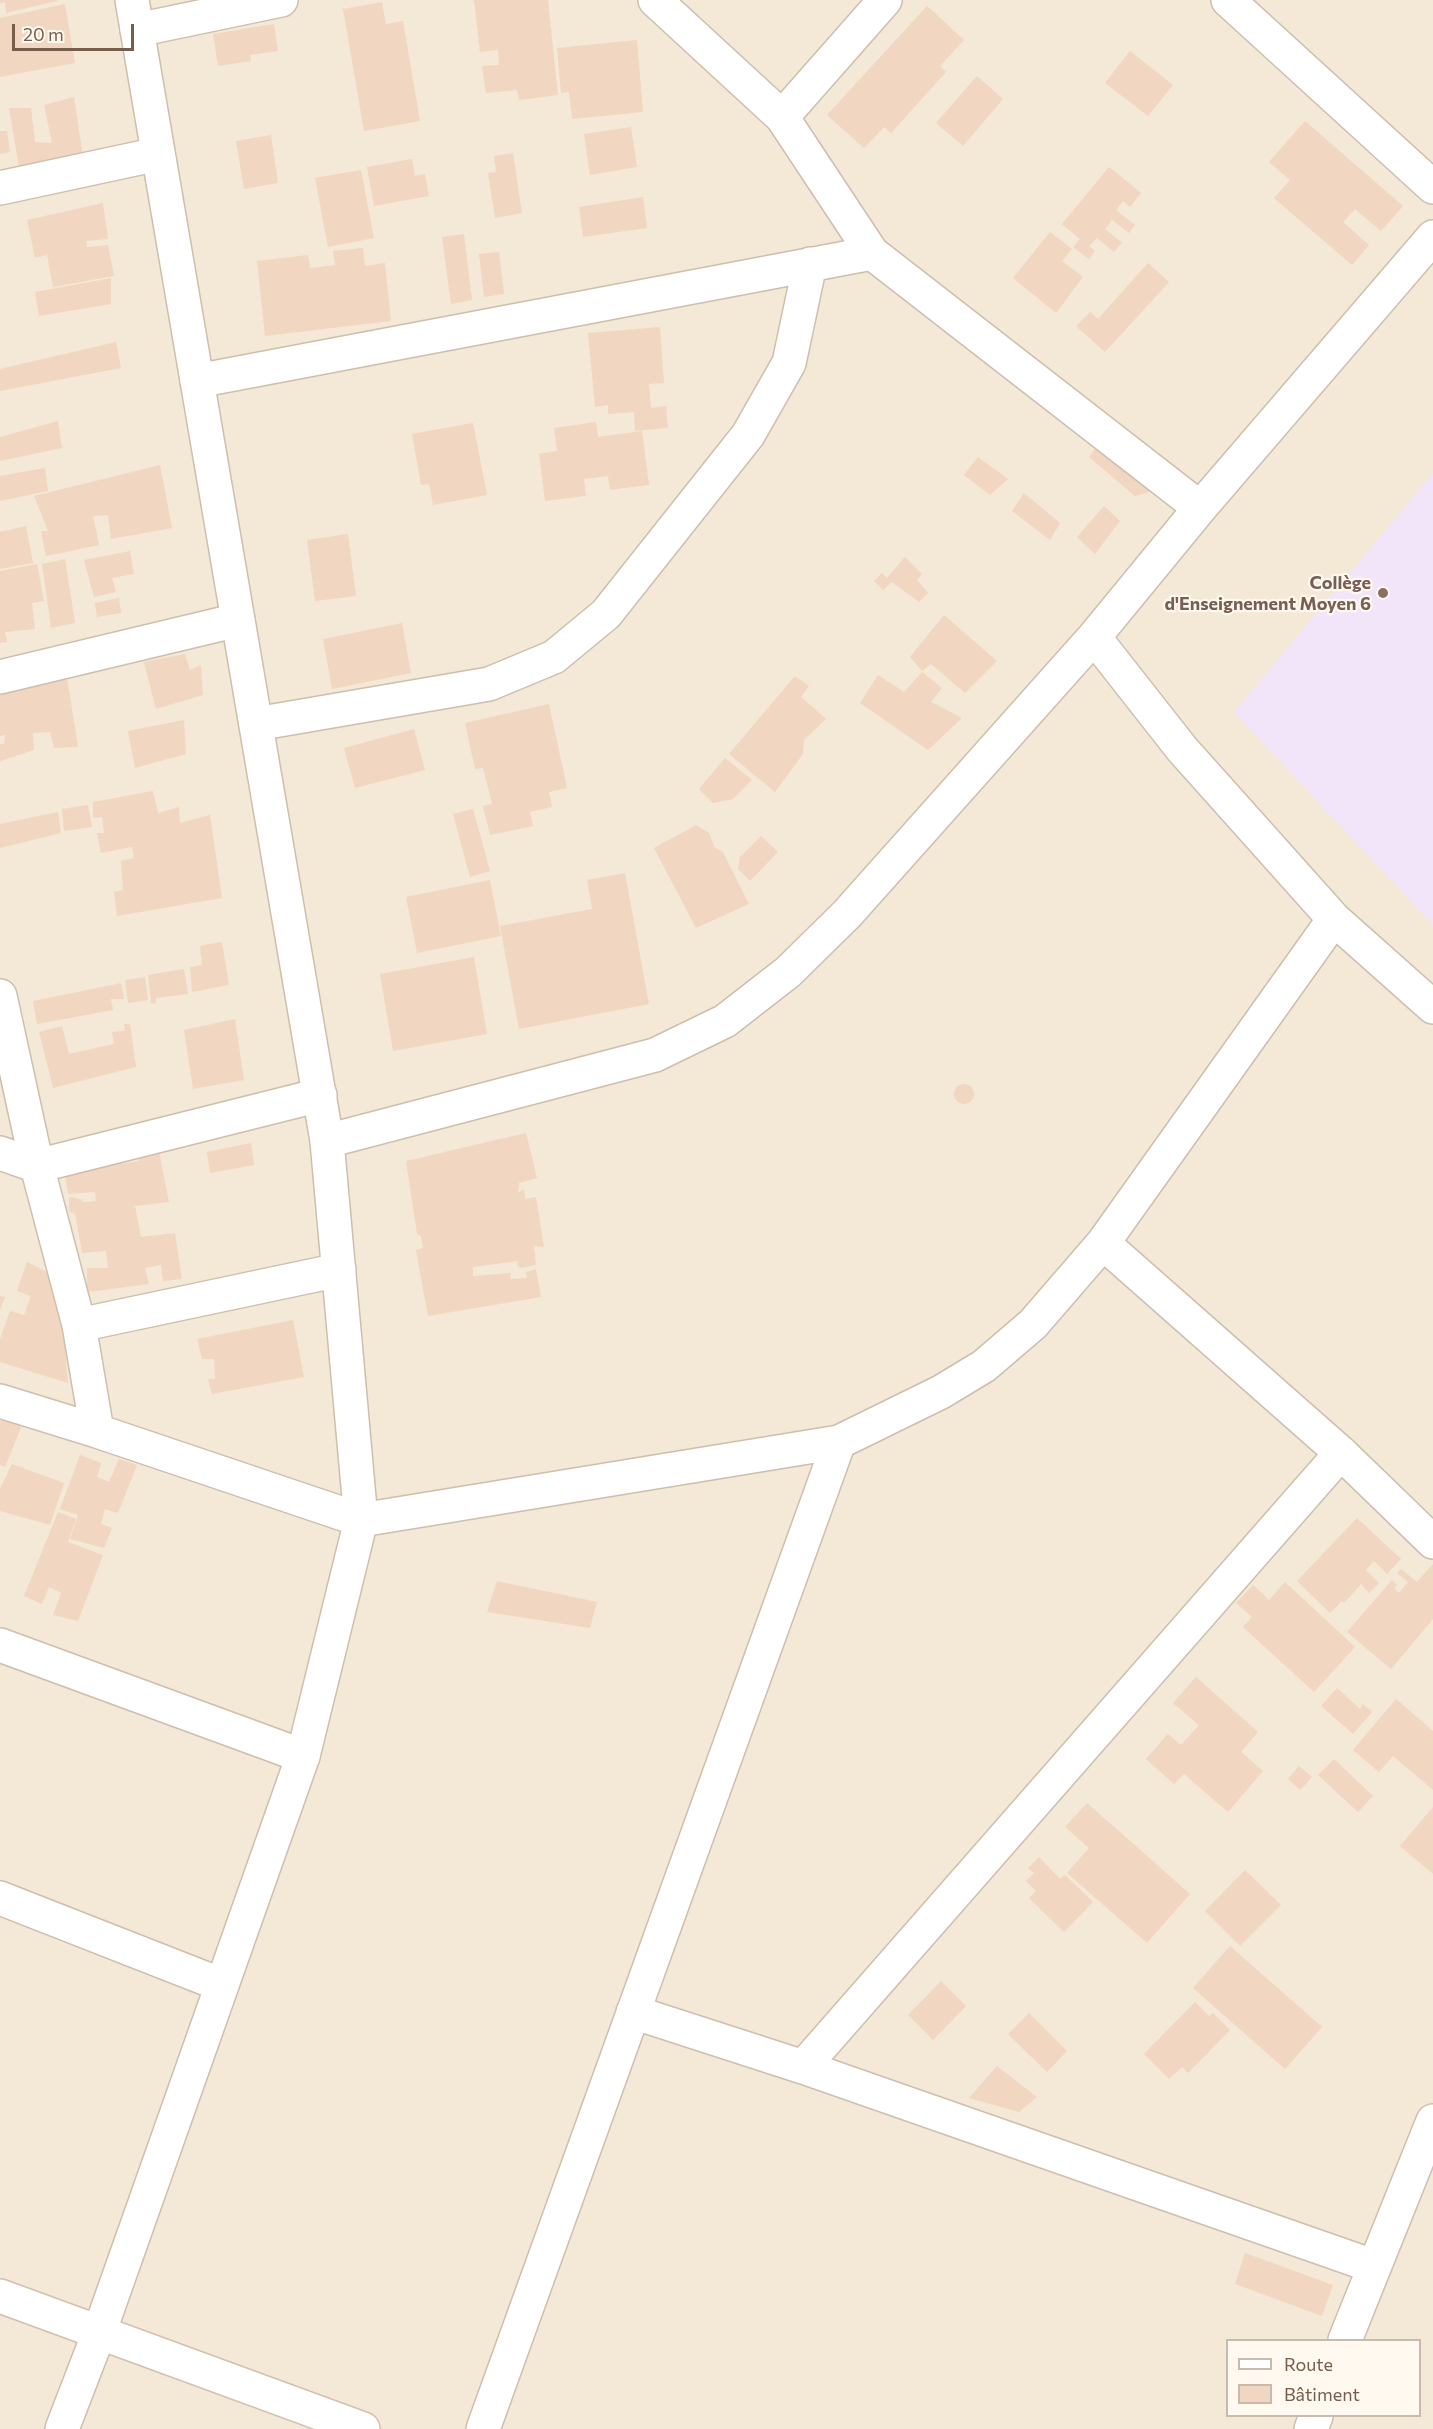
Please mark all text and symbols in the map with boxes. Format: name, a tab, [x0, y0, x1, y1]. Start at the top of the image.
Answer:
scale bar	[15, 12, 136, 50]
text: 20 m	[23, 23, 64, 45]
place label: Collège d'Enseignement Moyen 6	[1164, 572, 1371, 614]
marker: Collège d'Enseignement Moyen 6	[1376, 586, 1390, 600]
legend	[1226, 2339, 1421, 2417]
text: Route	[1284, 2353, 1333, 2375]
text: Bâtiment	[1284, 2383, 1360, 2405]

